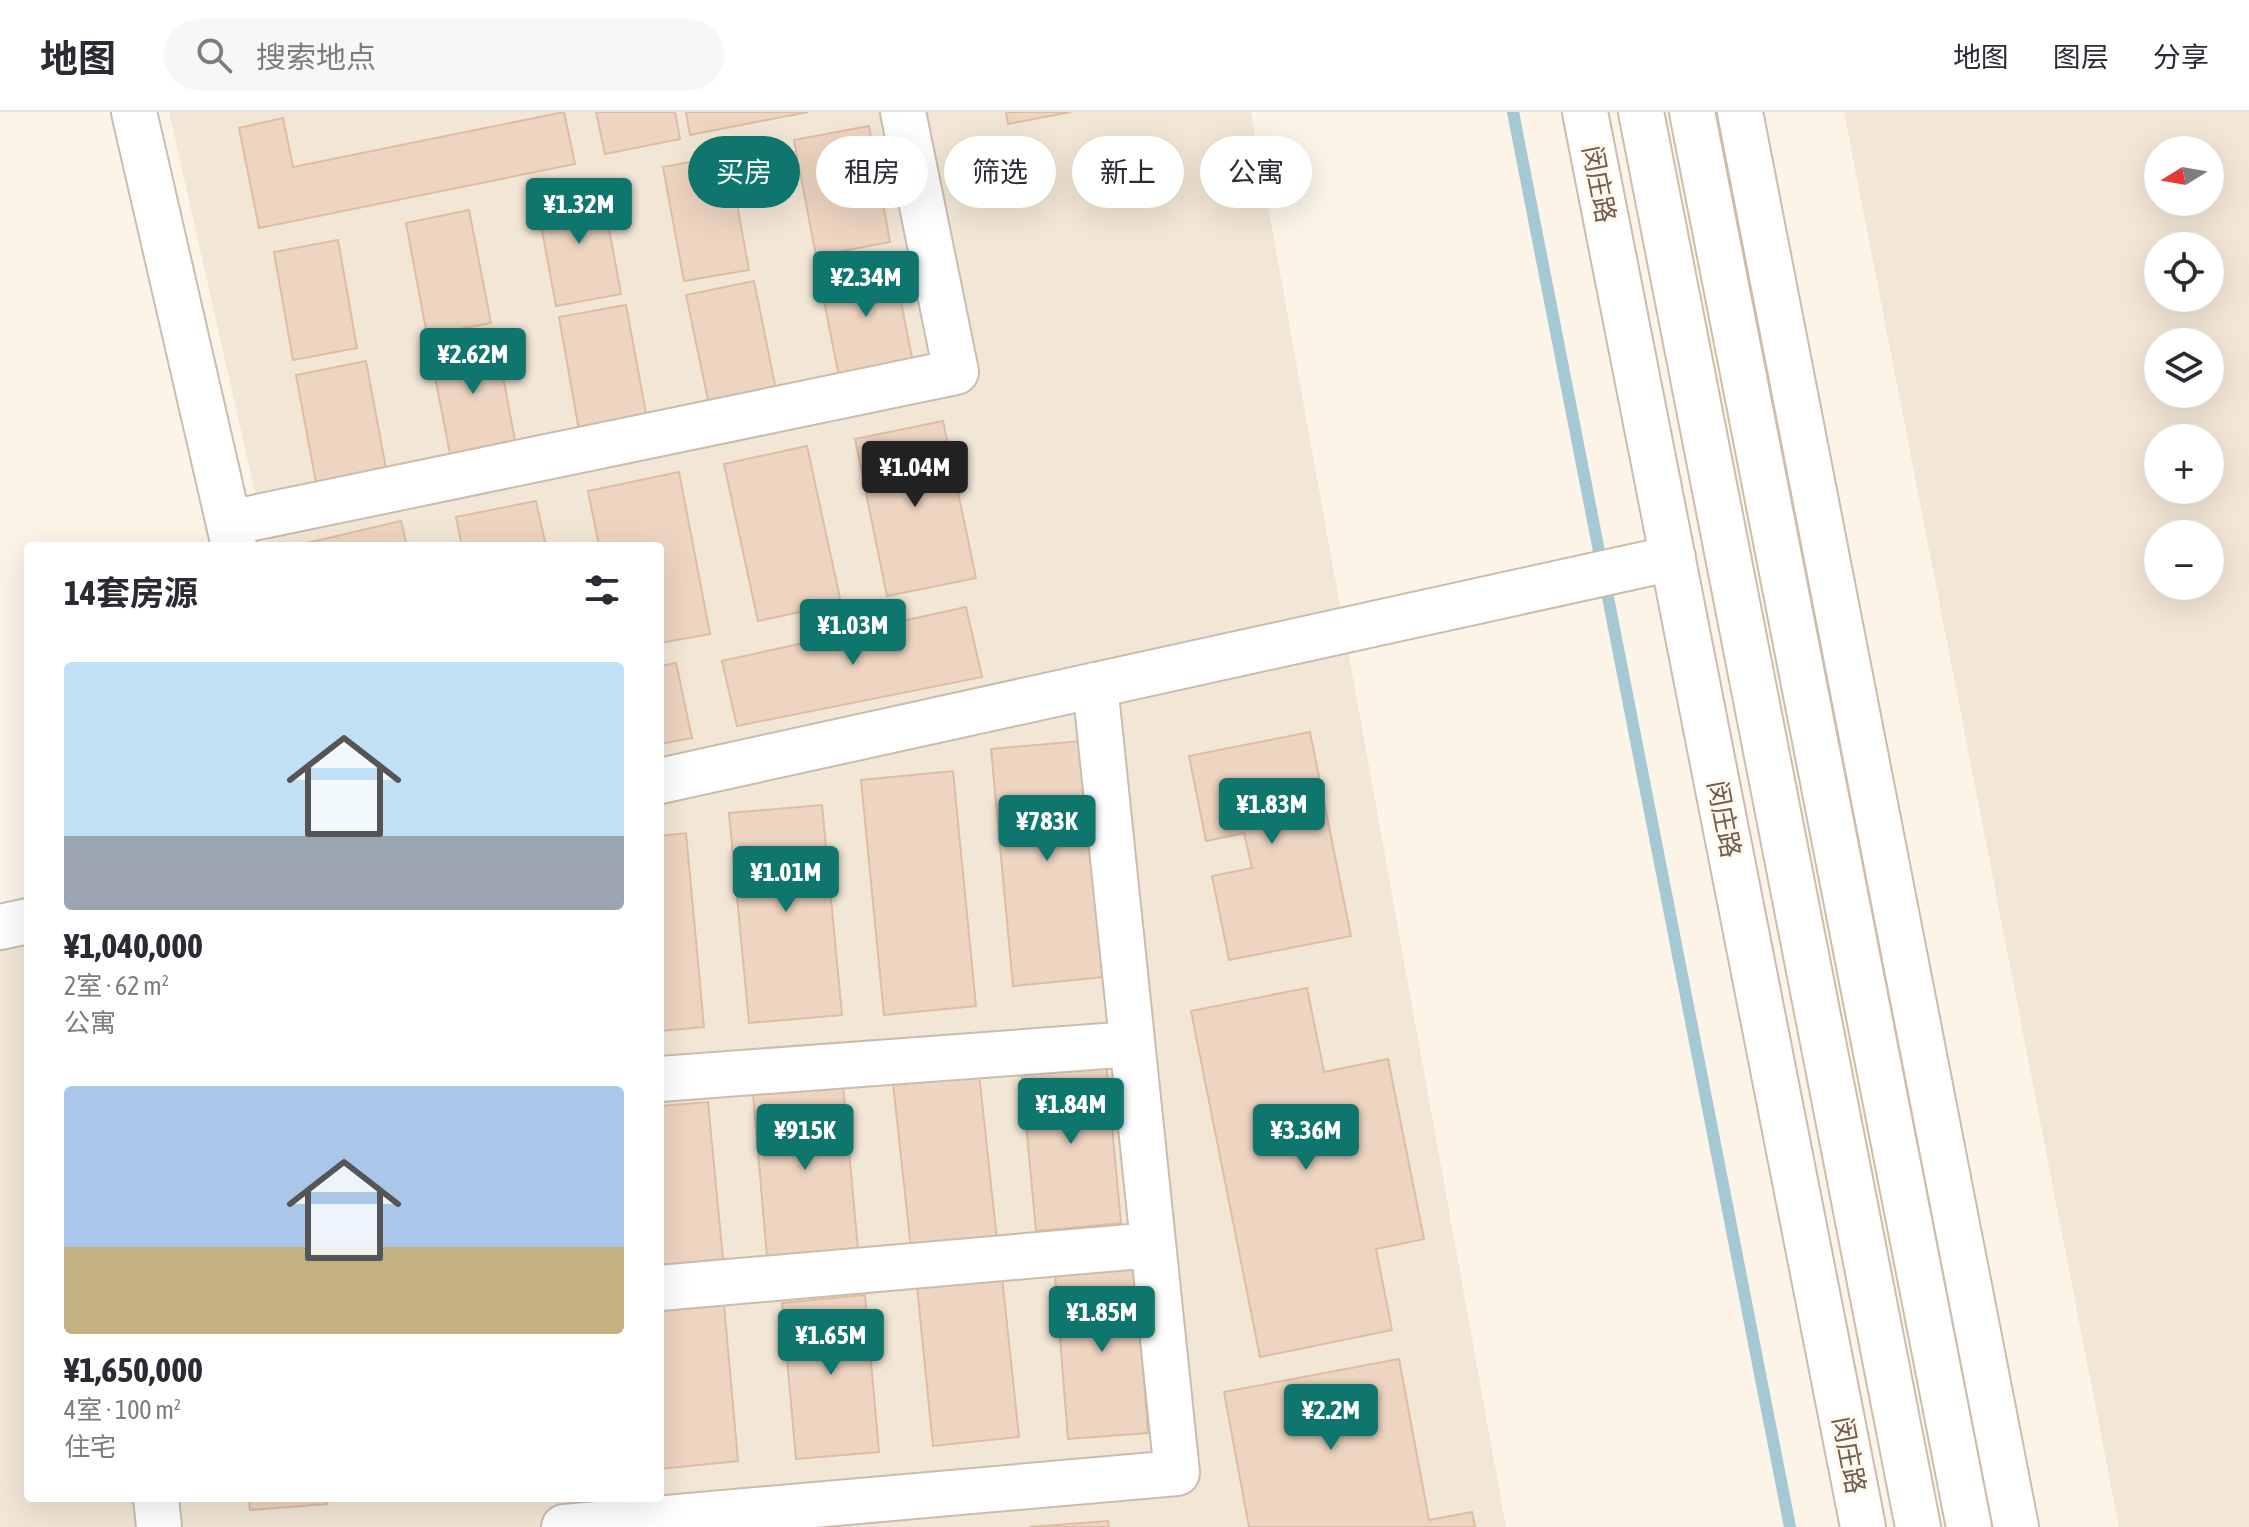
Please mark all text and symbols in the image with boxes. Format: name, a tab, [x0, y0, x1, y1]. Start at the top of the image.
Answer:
search box	[164, 19, 724, 91]
icon: search	[192, 33, 236, 77]
text: 地图	[40, 37, 116, 80]
text: 搜索地点	[256, 40, 376, 74]
text: 地图	[1953, 41, 2009, 73]
text: 图层	[2053, 41, 2109, 73]
text: 分享	[2153, 41, 2209, 73]
chip: 买房	[688, 136, 800, 208]
chip: 租房	[816, 136, 928, 208]
chip: 筛选	[944, 136, 1056, 208]
chip: 新上	[1072, 136, 1184, 208]
chip: 公寓	[1200, 136, 1312, 208]
north arrow	[2144, 136, 2224, 216]
map controls	[2144, 136, 2224, 600]
street label: 闵庄路	[1577, 143, 1621, 225]
pin: ¥1.32M	[514, 178, 644, 246]
text: ¥1.32M	[544, 189, 614, 219]
button: locate	[2144, 232, 2224, 312]
pin: ¥2.34M	[801, 251, 931, 319]
text: ¥2.34M	[831, 262, 901, 292]
pin: ¥2.62M	[408, 328, 538, 396]
button: layers	[2144, 328, 2224, 408]
text: ¥2.62M	[438, 339, 508, 369]
button: +	[2144, 424, 2224, 504]
pin: ¥1.04M	[850, 441, 980, 509]
text: ¥1.04M	[880, 452, 950, 482]
button: −	[2144, 520, 2224, 600]
icon: filters	[580, 568, 624, 612]
text: 14套房源	[64, 573, 198, 612]
pin: ¥1.03M	[788, 599, 918, 667]
text: ¥1.03M	[818, 610, 888, 640]
icon: home	[272, 714, 416, 858]
pin: ¥1.83M	[1207, 778, 1337, 846]
street label: 闵庄路	[1702, 778, 1746, 860]
text: ¥1.83M	[1237, 789, 1307, 819]
pin: ¥783K	[991, 795, 1103, 863]
text: ¥783K	[1017, 806, 1077, 836]
pin: ¥1.01M	[721, 846, 851, 914]
text: ¥1.01M	[751, 857, 821, 887]
text: ¥1,040,000	[64, 926, 203, 965]
text: 2室 · 62 m²	[64, 971, 169, 1001]
text: 公寓	[64, 1008, 116, 1038]
pin: ¥1.84M	[1006, 1078, 1136, 1146]
text: ¥1.84M	[1036, 1089, 1106, 1119]
pin: ¥915K	[749, 1104, 861, 1172]
pin: ¥3.36M	[1241, 1104, 1371, 1172]
text: ¥915K	[775, 1115, 835, 1145]
text: ¥3.36M	[1271, 1115, 1341, 1145]
icon: home	[272, 1138, 416, 1282]
pin: ¥1.85M	[1037, 1286, 1167, 1354]
text: ¥1.85M	[1067, 1297, 1137, 1327]
pin: ¥1.65M	[766, 1309, 896, 1377]
text: ¥1.65M	[796, 1320, 866, 1350]
text: ¥1,650,000	[64, 1350, 203, 1389]
pin: ¥2.2M	[1275, 1384, 1387, 1452]
text: 4室 · 100 m²	[64, 1395, 181, 1425]
text: ¥2.2M	[1302, 1395, 1360, 1425]
street label: 闵庄路	[1827, 1414, 1871, 1496]
text: 住宅	[64, 1432, 116, 1462]

